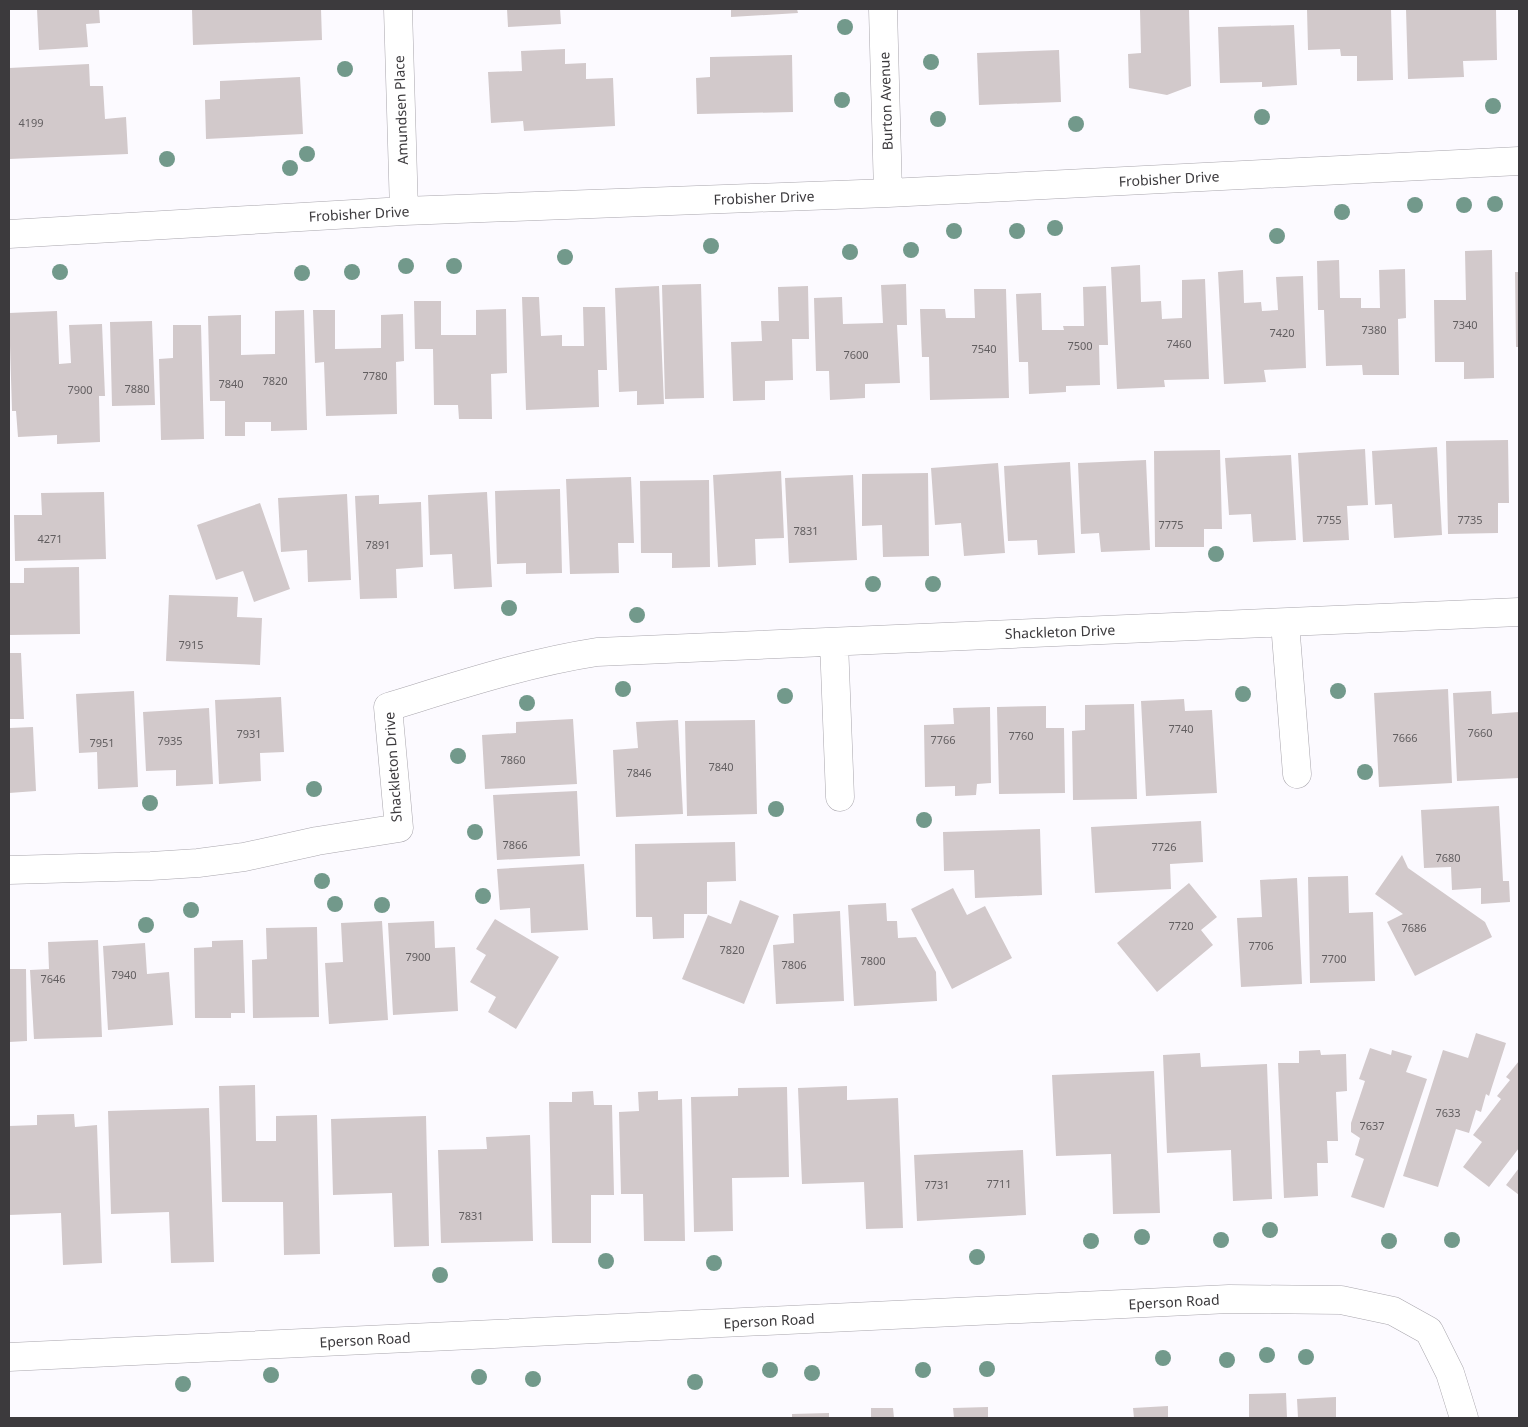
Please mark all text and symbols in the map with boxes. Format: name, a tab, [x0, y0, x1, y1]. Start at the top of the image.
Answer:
street label: Burton Avenue	[874, 51, 897, 151]
street label: Amundsen Place	[389, 55, 412, 165]
house number: 4199	[18, 115, 44, 130]
street label: Frobisher Drive	[1118, 166, 1220, 191]
street label: Frobisher Drive	[713, 186, 815, 209]
street label: Frobisher Drive	[308, 201, 410, 226]
house number: 7340	[1452, 317, 1478, 332]
house number: 7380	[1361, 322, 1387, 337]
house number: 7420	[1269, 325, 1295, 340]
house number: 7460	[1166, 336, 1192, 351]
house number: 7500	[1067, 338, 1093, 353]
house number: 7540	[971, 341, 997, 356]
house number: 7600	[843, 347, 869, 362]
house number: 7780	[362, 368, 388, 383]
house number: 7820	[262, 373, 288, 388]
house number: 7840	[218, 376, 244, 391]
house number: 7880	[124, 381, 150, 396]
house number: 7900	[67, 382, 93, 397]
house number: 7755	[1316, 512, 1342, 527]
house number: 7735	[1457, 512, 1483, 527]
house number: 7775	[1158, 517, 1184, 532]
house number: 7831	[793, 523, 819, 538]
house number: 4271	[37, 531, 63, 546]
house number: 7891	[365, 537, 391, 552]
street label: Shackleton Drive	[1005, 620, 1116, 643]
house number: 7915	[178, 637, 204, 652]
street label: Shackleton Drive	[379, 711, 406, 823]
house number: 7740	[1168, 721, 1194, 736]
house number: 7660	[1467, 725, 1493, 740]
house number: 7931	[236, 726, 262, 741]
house number: 7760	[1008, 728, 1034, 743]
house number: 7666	[1392, 730, 1418, 745]
house number: 7766	[930, 732, 956, 747]
house number: 7935	[157, 733, 183, 748]
house number: 7951	[89, 735, 115, 750]
house number: 7860	[500, 752, 526, 767]
house number: 7840	[708, 759, 734, 774]
house number: 7846	[626, 765, 652, 780]
house number: 7866	[502, 837, 528, 852]
house number: 7726	[1151, 839, 1177, 854]
house number: 7680	[1435, 850, 1461, 865]
house number: 7720	[1168, 918, 1194, 933]
house number: 7686	[1401, 920, 1427, 935]
house number: 7706	[1248, 938, 1274, 953]
house number: 7820	[719, 942, 745, 957]
house number: 7900	[405, 949, 431, 964]
house number: 7700	[1321, 951, 1347, 966]
house number: 7800	[860, 953, 886, 968]
house number: 7806	[781, 957, 807, 972]
house number: 7940	[111, 967, 137, 982]
house number: 7646	[40, 971, 66, 986]
house number: 7633	[1435, 1105, 1461, 1120]
house number: 7637	[1359, 1118, 1385, 1133]
house number: 7711	[986, 1176, 1012, 1191]
house number: 7731	[924, 1177, 950, 1192]
house number: 7831	[458, 1208, 484, 1223]
street label: Eperson Road	[1128, 1290, 1220, 1313]
street label: Eperson Road	[723, 1309, 815, 1332]
street label: Eperson Road	[319, 1328, 411, 1351]

